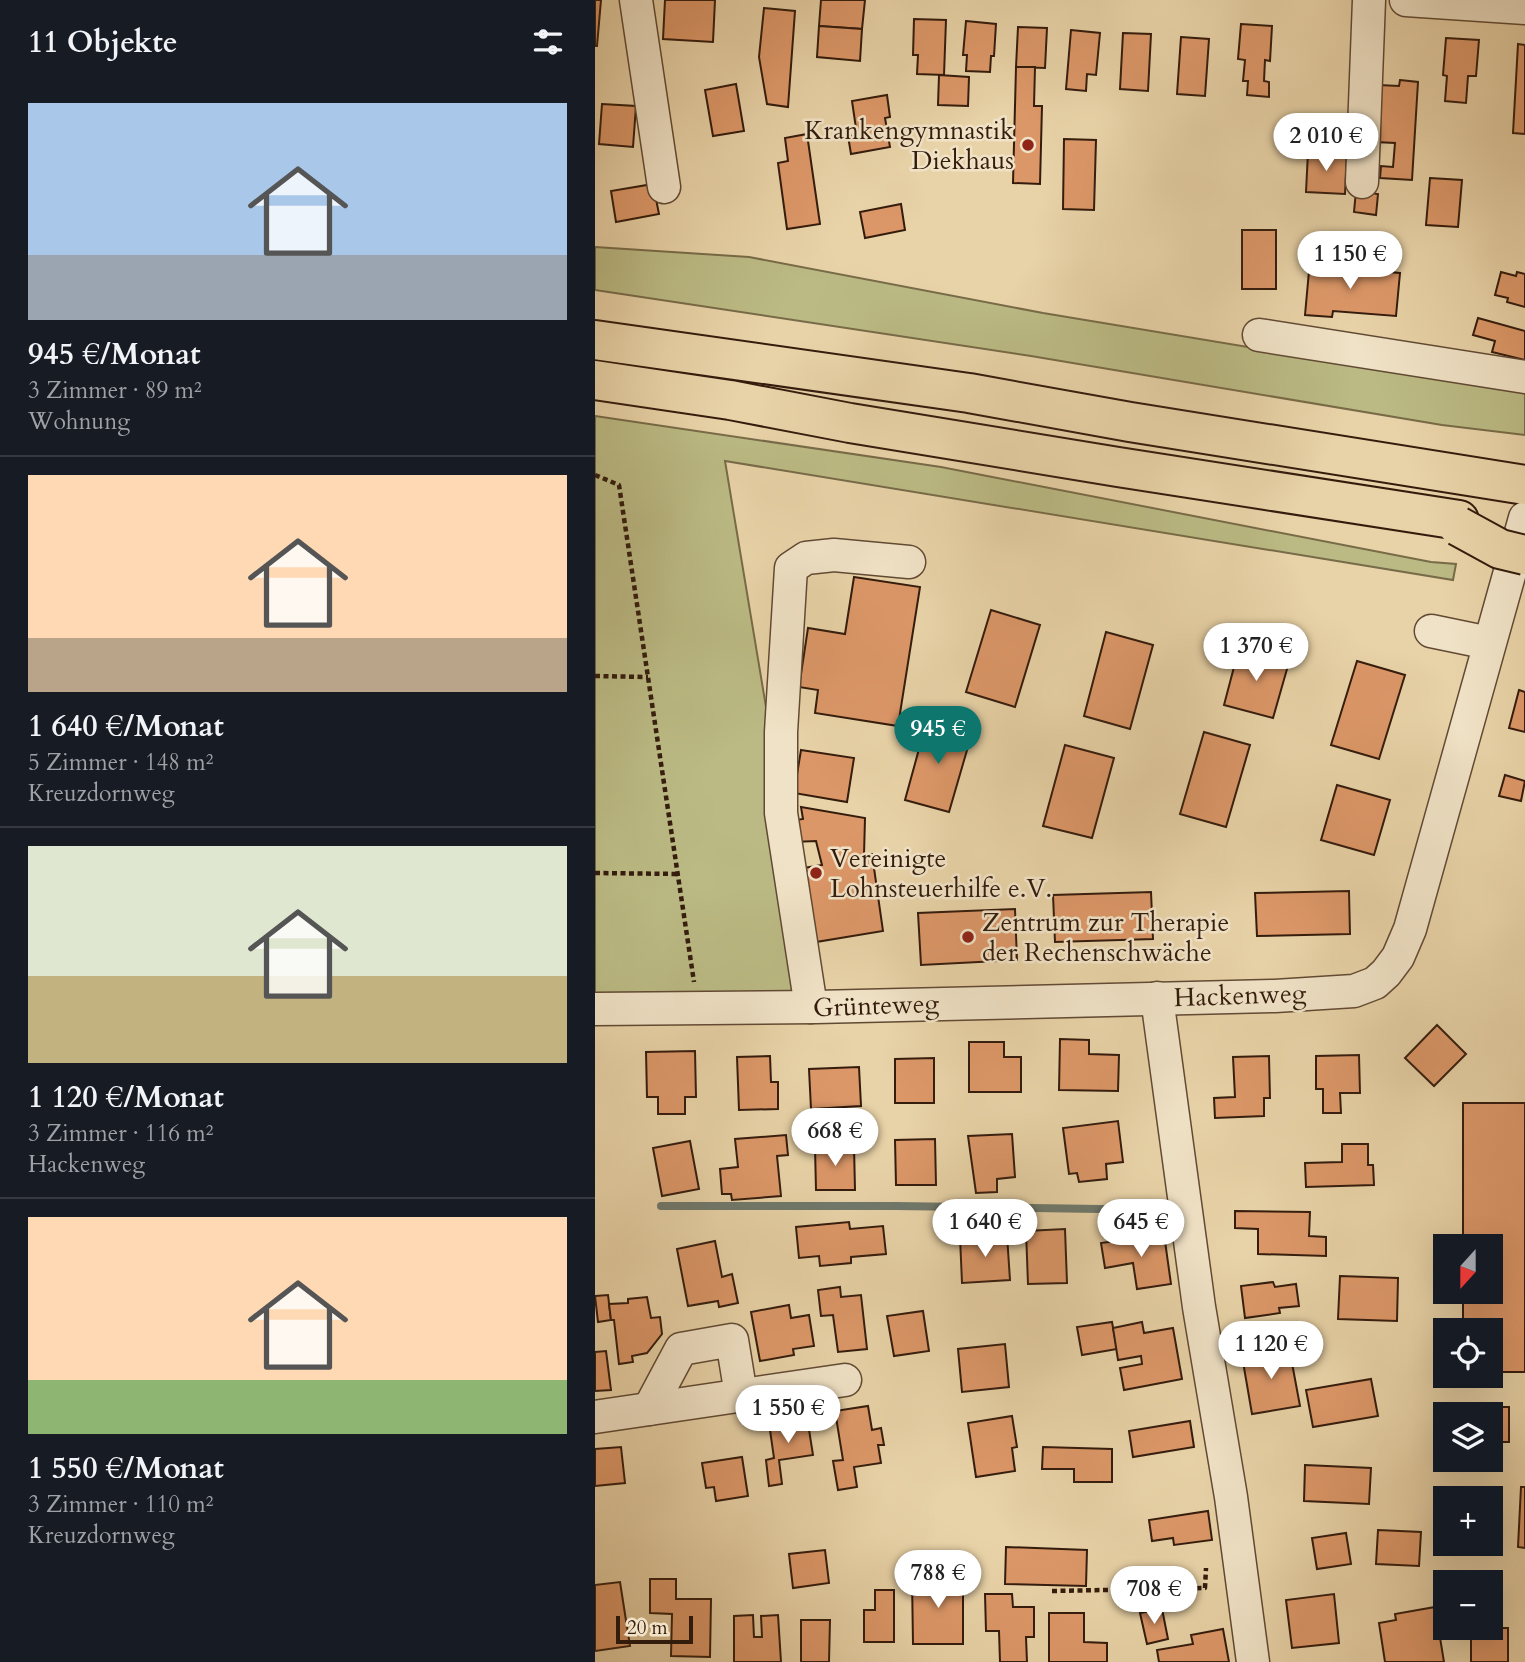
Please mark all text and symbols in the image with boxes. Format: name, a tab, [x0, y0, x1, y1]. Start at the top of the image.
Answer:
text: 11 Objekte	[28, 22, 178, 63]
icon: filters	[529, 23, 567, 61]
place label: Krankengymnastik Diekhaus	[804, 113, 1014, 178]
pin: 2 010 €	[1261, 114, 1391, 173]
text: 2 010 €	[1289, 120, 1363, 151]
marker: Krankengymnastik Diekhaus	[1020, 137, 1036, 153]
icon: home	[235, 148, 361, 274]
pin: 1 150 €	[1285, 232, 1415, 291]
text: 1 150 €	[1313, 238, 1387, 269]
text: 945 €/Monat	[28, 334, 200, 375]
text: 3 Zimmer · 89 m²	[28, 375, 202, 406]
text: Wohnung	[28, 406, 130, 437]
icon: home	[235, 520, 361, 646]
pin: 1 370 €	[1191, 624, 1321, 683]
text: 1 370 €	[1219, 630, 1293, 661]
text: 1 640 €/Monat	[28, 706, 224, 747]
pin: 945 €	[889, 706, 987, 766]
text: 945 €	[910, 713, 966, 744]
text: 5 Zimmer · 148 m²	[28, 747, 213, 778]
text: Kreuzdornweg	[28, 778, 175, 809]
place label: Vereinigte Lohnsteuerhilfe e.V.	[830, 841, 1052, 906]
marker: Vereinigte Lohnsteuerhilfe e.V.	[808, 865, 824, 881]
icon: home	[235, 891, 361, 1017]
place label: Zentrum zur Therapie der Rechenschwäche	[982, 905, 1229, 970]
marker: Zentrum zur Therapie der Rechenschwäche	[960, 929, 976, 945]
street label: Hackenweg	[1173, 976, 1307, 1015]
street label: Grünteweg	[812, 986, 940, 1025]
text: 1 120 €/Monat	[28, 1077, 224, 1118]
pin: 668 €	[786, 1108, 884, 1168]
text: 668 €	[807, 1115, 863, 1146]
text: 3 Zimmer · 116 m²	[28, 1118, 213, 1149]
text: Hackenweg	[28, 1149, 145, 1180]
pin: 1 640 €	[920, 1200, 1050, 1259]
pin: 645 €	[1092, 1200, 1190, 1259]
text: 1 640 €	[948, 1206, 1022, 1237]
text: 645 €	[1113, 1206, 1169, 1237]
north arrow	[1433, 1234, 1503, 1304]
map controls	[1433, 1234, 1503, 1640]
icon: home	[235, 1262, 361, 1388]
button: locate	[1433, 1318, 1503, 1388]
pin: 1 120 €	[1206, 1322, 1336, 1381]
text: 1 120 €	[1234, 1328, 1308, 1359]
pin: 1 550 €	[723, 1386, 853, 1445]
text: 1 550 €	[751, 1392, 825, 1423]
button: layers	[1433, 1402, 1503, 1472]
text: 1 550 €/Monat	[28, 1448, 224, 1489]
button: +	[1433, 1486, 1503, 1556]
text: 3 Zimmer · 110 m²	[28, 1489, 213, 1520]
text: Kreuzdornweg	[28, 1520, 175, 1551]
pin: 788 €	[889, 1550, 987, 1610]
text: 788 €	[910, 1557, 966, 1588]
pin: 708 €	[1105, 1566, 1203, 1626]
button: −	[1433, 1570, 1503, 1640]
text: 708 €	[1126, 1573, 1182, 1604]
scale bar	[616, 1613, 693, 1645]
text: 20 m	[627, 1615, 668, 1641]

